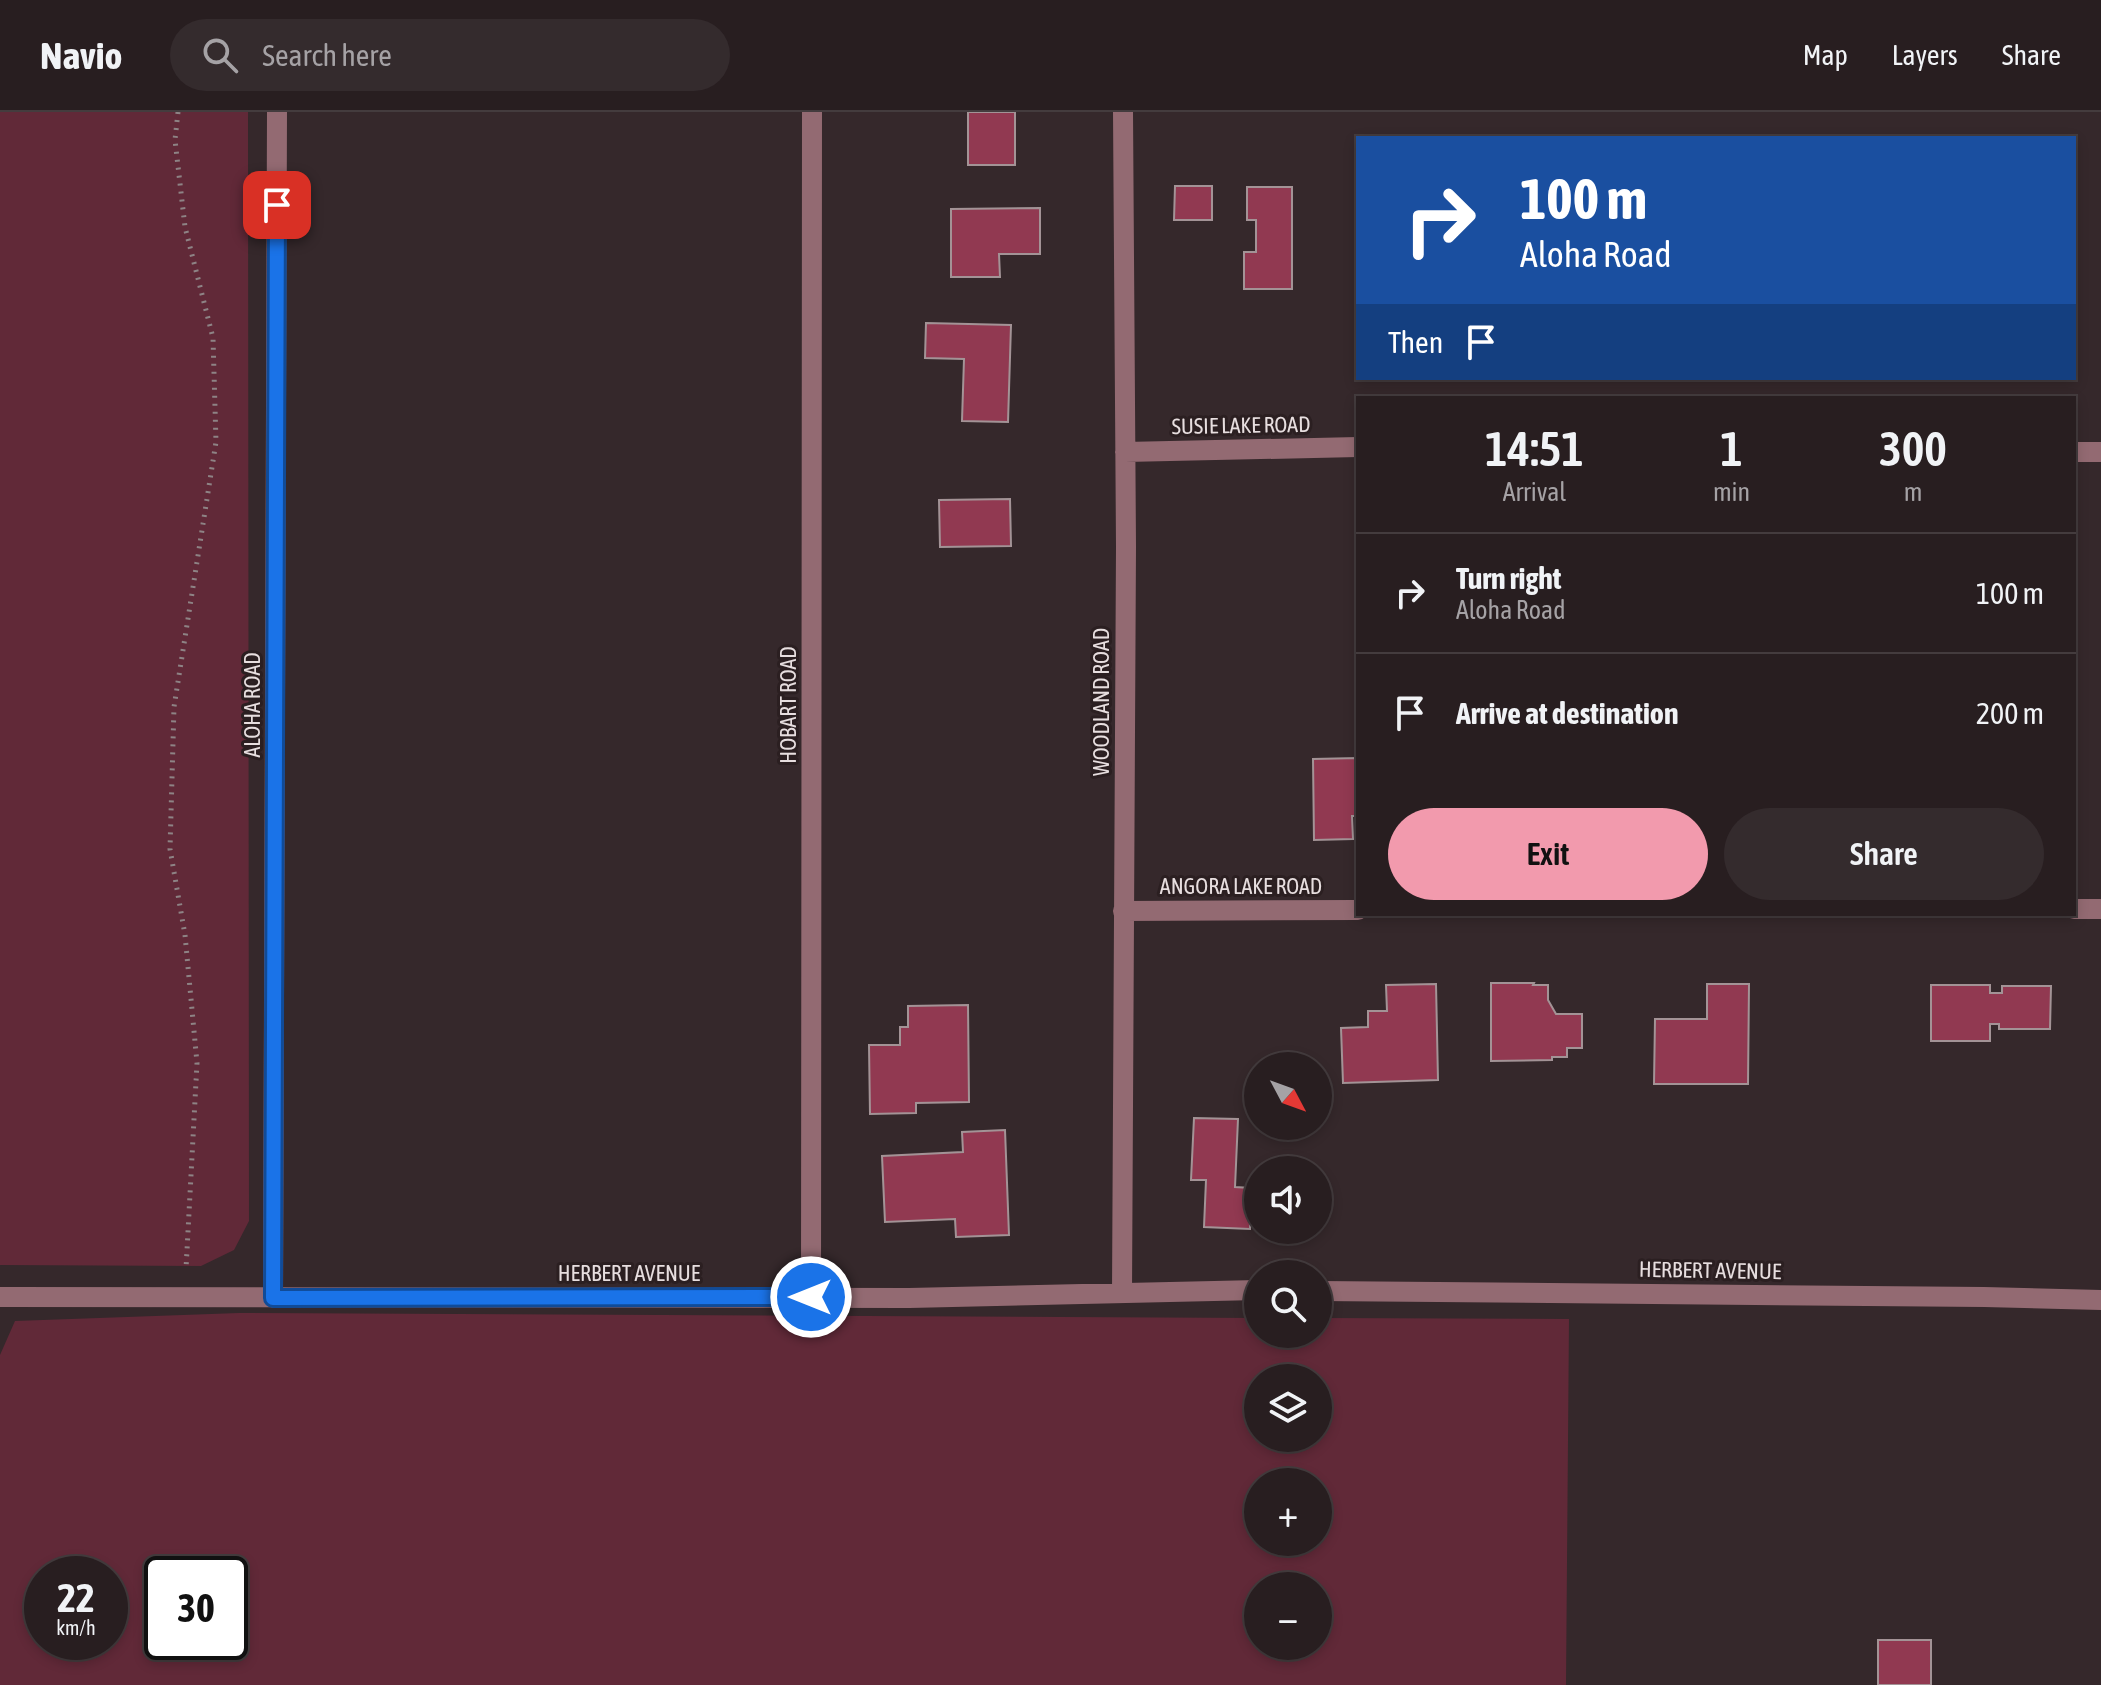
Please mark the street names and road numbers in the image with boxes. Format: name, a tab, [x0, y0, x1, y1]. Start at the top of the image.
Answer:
street label: SUSIE LAKE ROAD	[1171, 411, 1311, 439]
street label: WOODLAND ROAD	[1088, 628, 1114, 776]
street label: HOBART ROAD	[775, 646, 801, 764]
street label: ALOHA ROAD	[239, 652, 265, 758]
street label: ANGORA LAKE ROAD	[1160, 873, 1322, 899]
street label: HERBERT AVENUE	[1639, 1256, 1782, 1284]
street label: HERBERT AVENUE	[558, 1260, 701, 1286]

